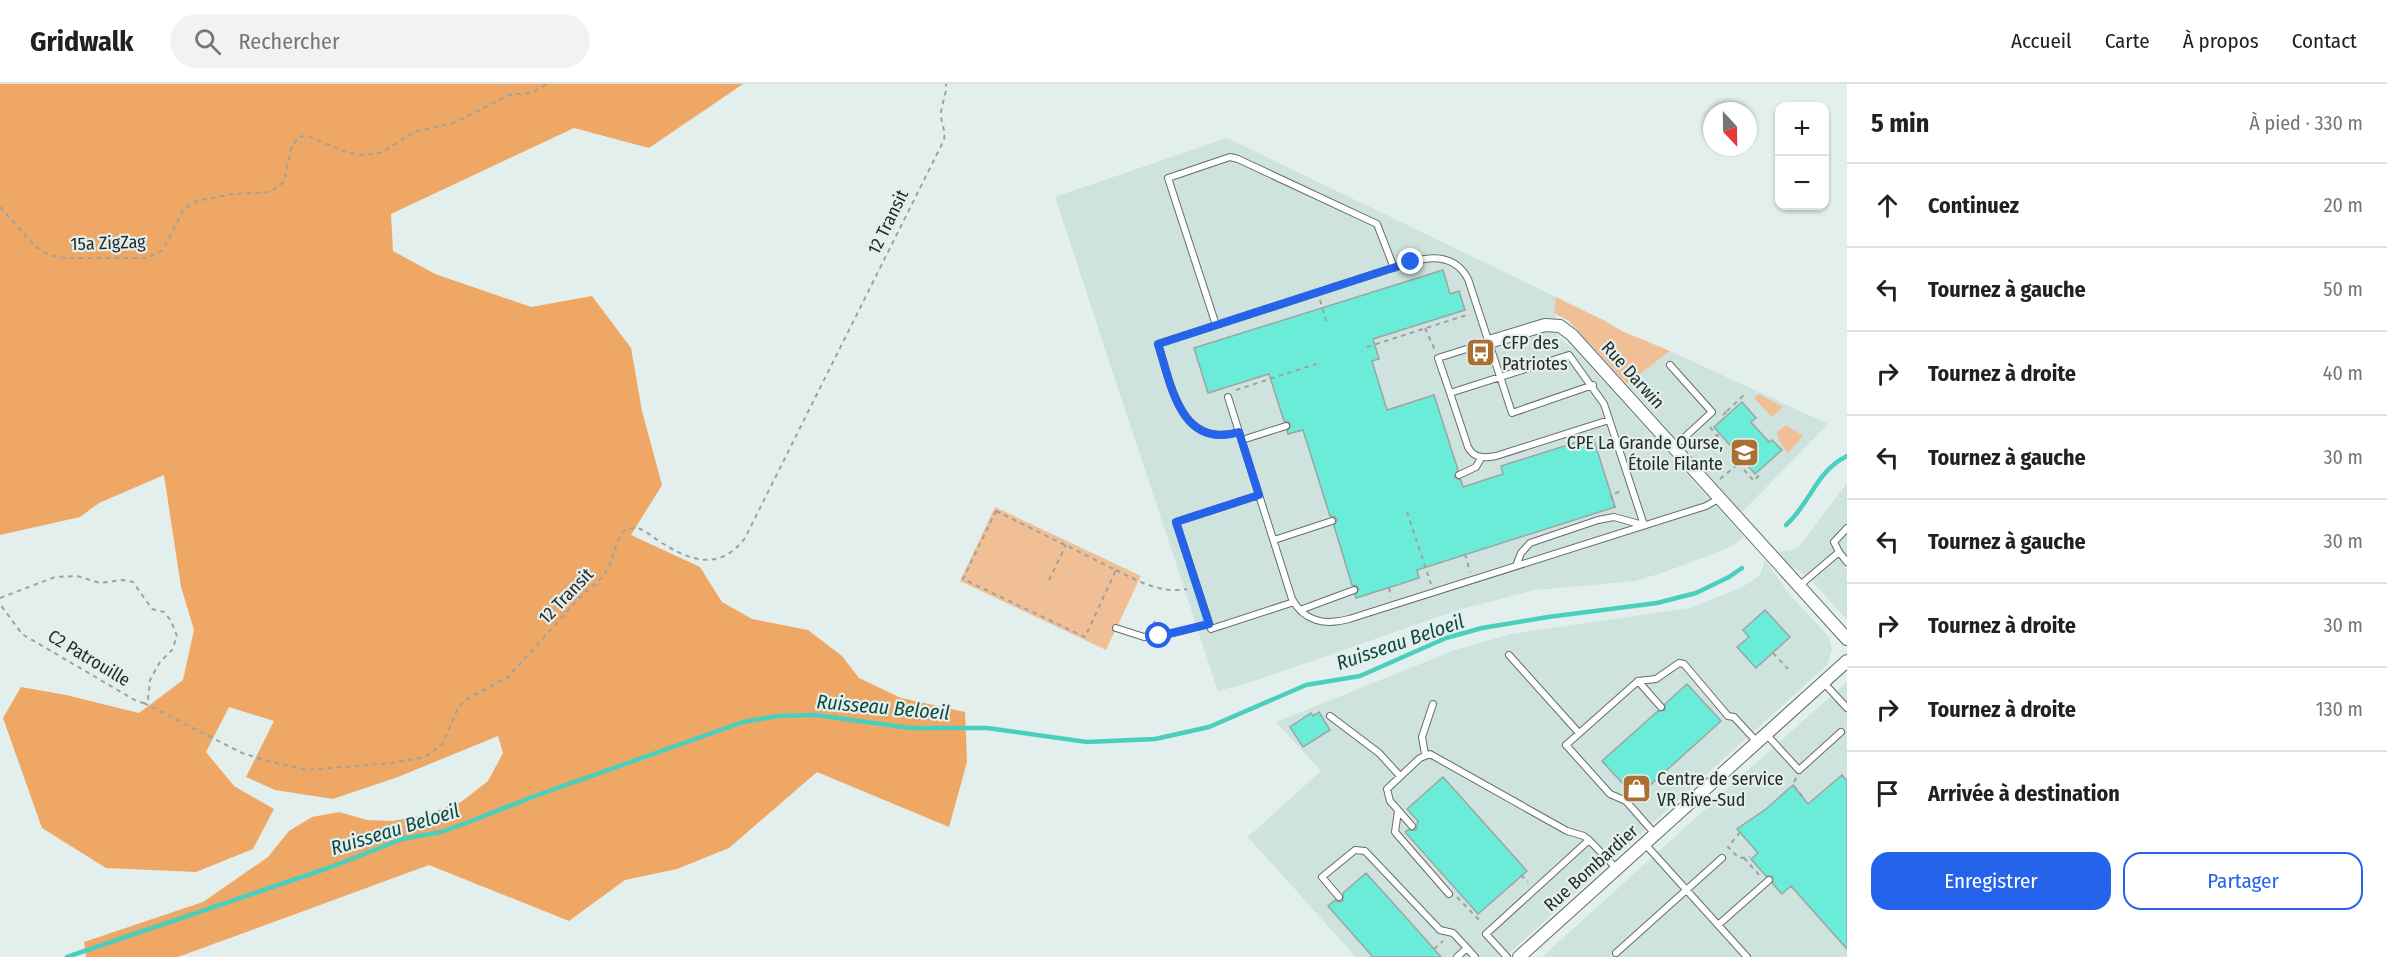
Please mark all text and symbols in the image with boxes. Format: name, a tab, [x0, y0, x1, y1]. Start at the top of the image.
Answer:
search box	[170, 14, 590, 68]
text: Gridwalk	[30, 25, 134, 58]
icon: search	[191, 25, 224, 58]
text: Rechercher	[239, 28, 340, 55]
text: Accueil	[2011, 28, 2072, 54]
text: Carte	[2105, 28, 2150, 54]
text: À propos	[2183, 28, 2259, 54]
text: Contact	[2292, 28, 2357, 54]
north arrow	[1703, 102, 1757, 156]
map controls	[1775, 102, 1829, 210]
button: +	[1775, 102, 1829, 156]
text: 5 min	[1871, 108, 1929, 139]
text: À pied · 330 m	[2249, 111, 2363, 135]
button: −	[1775, 156, 1829, 210]
street label: 12 Transit	[863, 186, 913, 258]
icon: ahead	[1871, 189, 1904, 222]
text: Continuez	[1928, 192, 2019, 219]
text: 20 m	[2324, 193, 2363, 217]
street label: 15a ZigZag	[70, 231, 146, 255]
route end	[1397, 248, 1423, 274]
icon: left	[1871, 273, 1904, 306]
text: Tournez à gauche	[1928, 276, 2086, 303]
text: 50 m	[2323, 277, 2363, 301]
place label: CFP des Patriotes	[1502, 332, 1568, 375]
bus stop icon: CFP des Patriotes	[1465, 337, 1497, 369]
street label: Rue Darwin	[1597, 337, 1669, 413]
icon: right	[1871, 357, 1904, 390]
text: Tournez à droite	[1928, 360, 2076, 387]
text: 40 m	[2323, 361, 2363, 385]
place label: CPE La Grande Ourse, Étoile Filante	[1567, 432, 1723, 475]
school or university icon: CPE La Grande Ourse, Étoile Filante	[1728, 437, 1760, 469]
icon: left	[1871, 441, 1904, 474]
text: Tournez à gauche	[1928, 444, 2086, 471]
text: 30 m	[2323, 445, 2363, 469]
icon: left	[1871, 525, 1904, 558]
text: Tournez à gauche	[1928, 528, 2086, 555]
text: 30 m	[2323, 529, 2363, 553]
street label: 12 Transit	[534, 563, 598, 629]
water label: Ruisseau Beloeil	[1333, 609, 1467, 675]
icon: right	[1871, 609, 1904, 642]
text: Tournez à droite	[1928, 612, 2076, 639]
text: 30 m	[2323, 613, 2363, 637]
route start	[1145, 622, 1171, 648]
street label: C2 Patrouille	[44, 625, 134, 691]
water label: Ruisseau Beloeil	[815, 689, 951, 725]
icon: right	[1871, 693, 1904, 726]
text: Tournez à droite	[1928, 696, 2076, 723]
text: 130 m	[2316, 697, 2363, 721]
place label: Centre de service VR Rive-Sud	[1657, 768, 1783, 811]
shop icon: Centre de service VR Rive-Sud	[1620, 773, 1652, 805]
icon: arrive	[1871, 777, 1904, 810]
text: Arrivée à destination	[1928, 780, 2120, 807]
water label: Ruisseau Beloeil	[328, 798, 462, 860]
street label: Rue Bombardier	[1539, 820, 1643, 916]
button: Enregistrer	[1871, 852, 2111, 910]
button: Partager	[2123, 852, 2363, 910]

